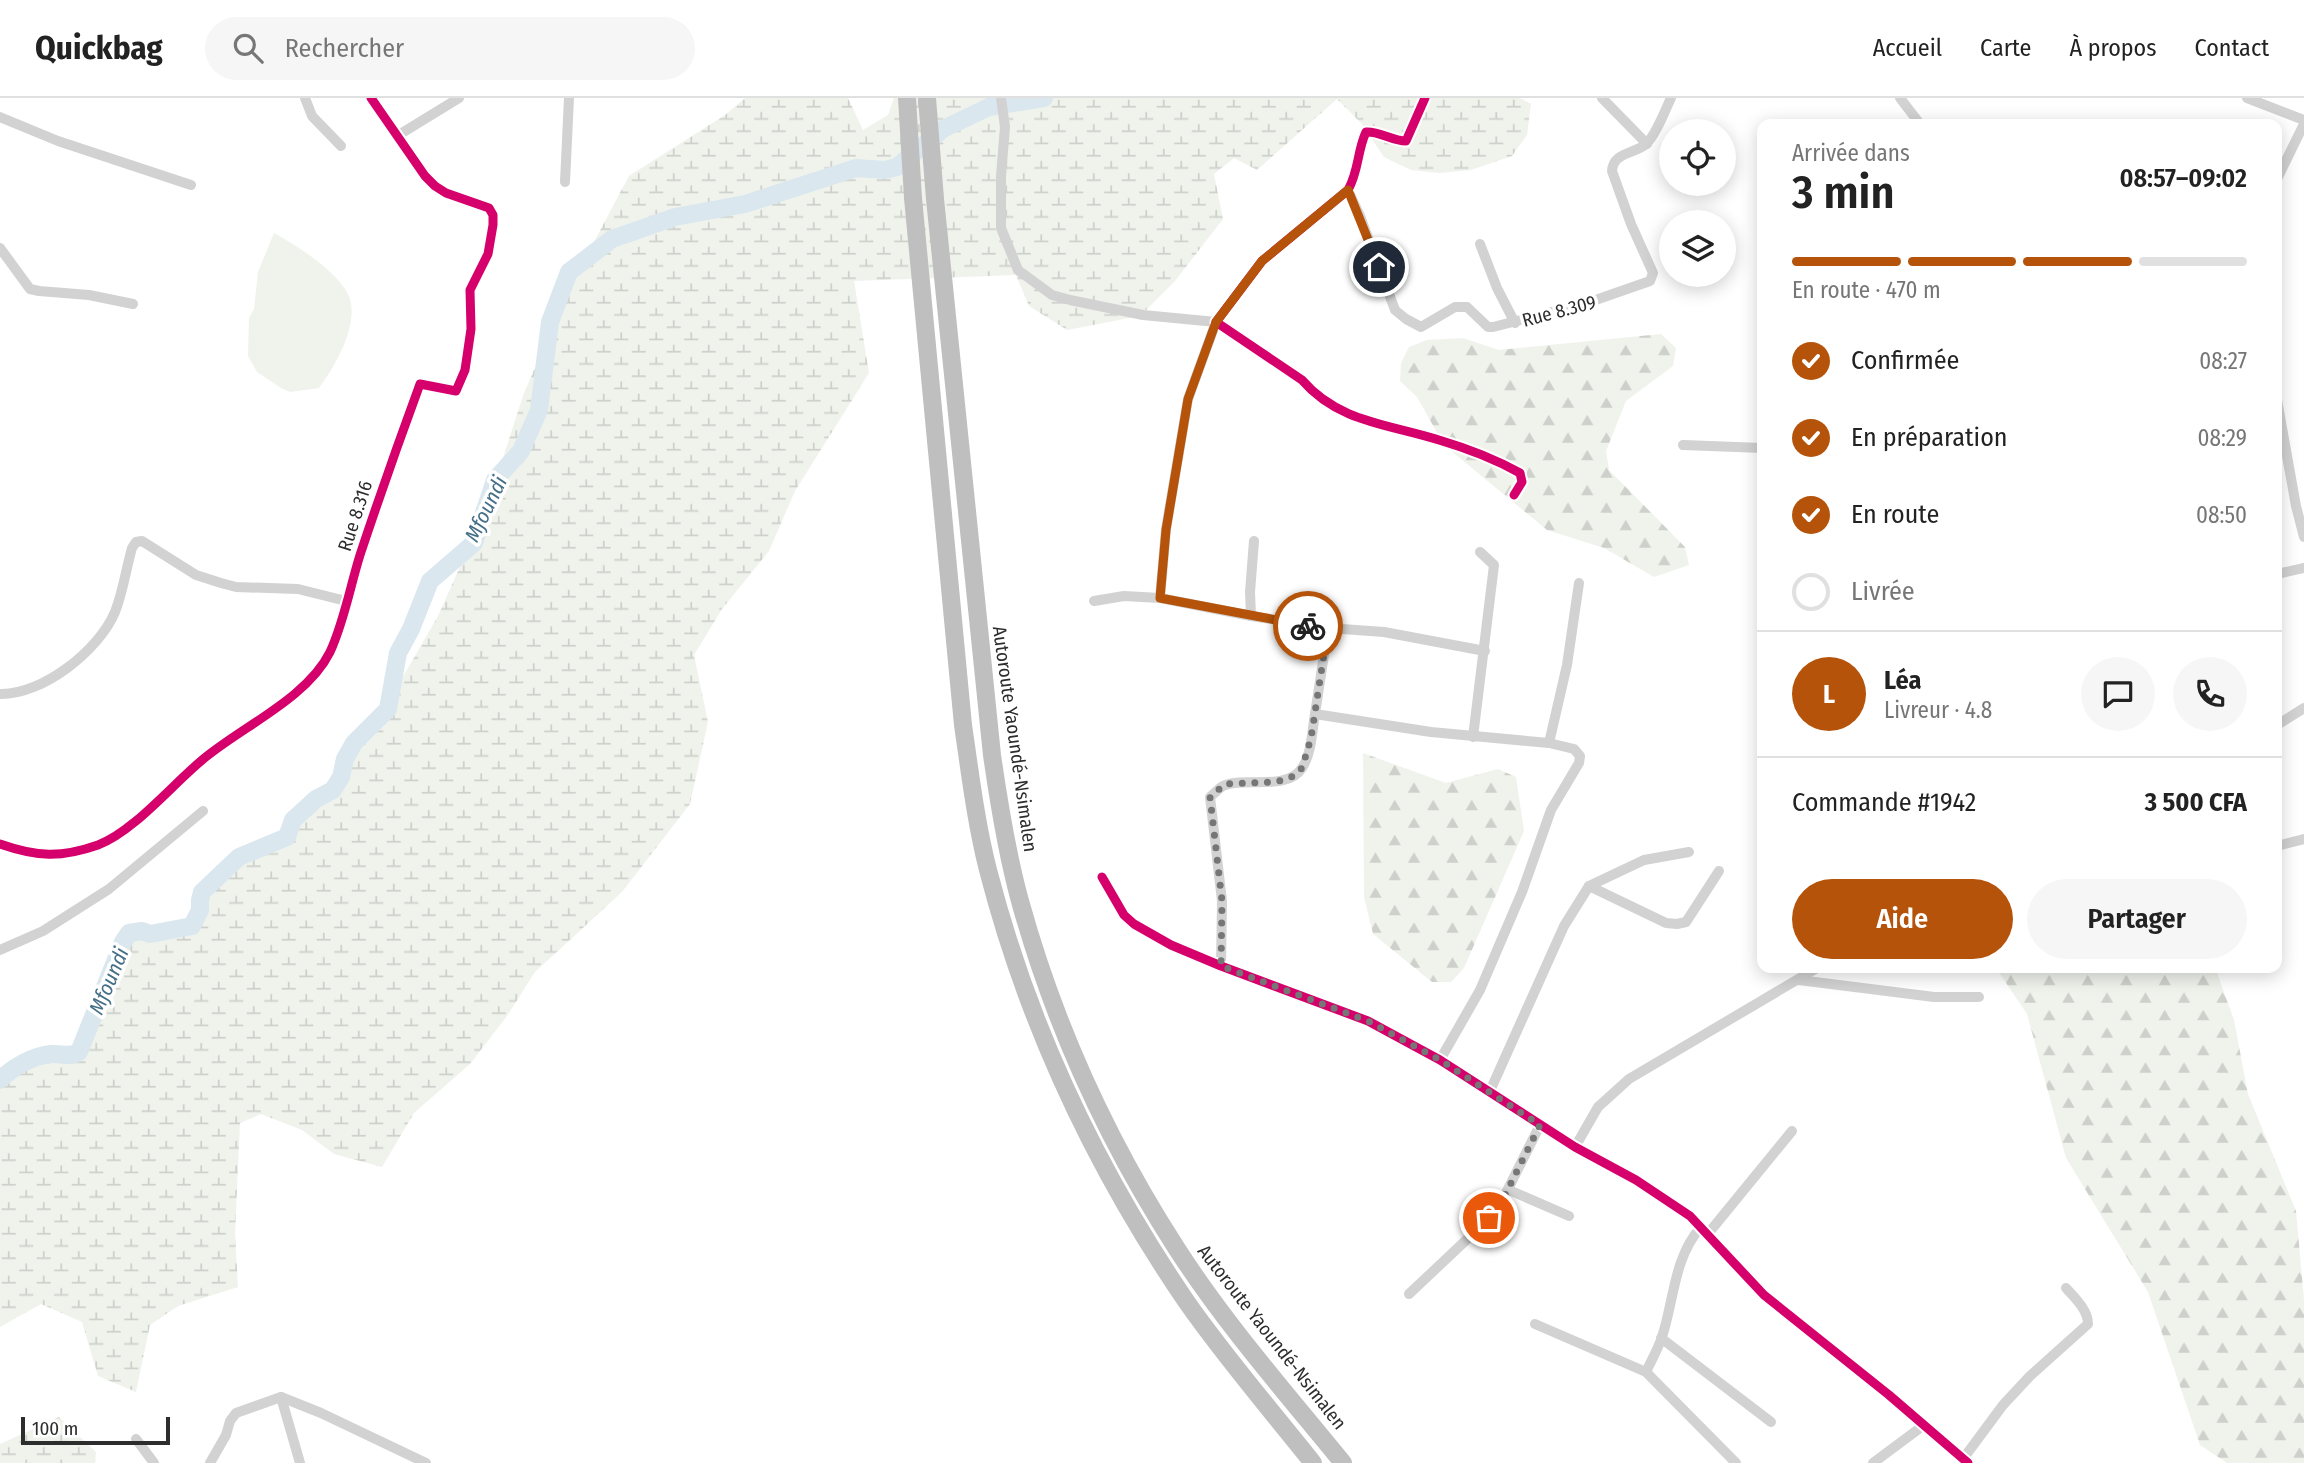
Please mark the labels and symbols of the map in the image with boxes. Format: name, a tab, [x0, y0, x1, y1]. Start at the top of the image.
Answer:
pin	[1349, 237, 1409, 297]
street label: Rue 8.309	[1520, 290, 1598, 332]
water label: Mfoundi	[459, 471, 513, 546]
street label: Rue 8.316	[333, 478, 377, 554]
courier	[1273, 591, 1343, 661]
street label: Autoroute Yaoundé-Nsimalen	[988, 625, 1042, 853]
water label: Mfoundi	[83, 943, 135, 1018]
pin	[1459, 1188, 1519, 1248]
street label: Autoroute Yaoundé-Nsimalen	[1193, 1240, 1351, 1434]
scale bar	[21, 1414, 170, 1446]

